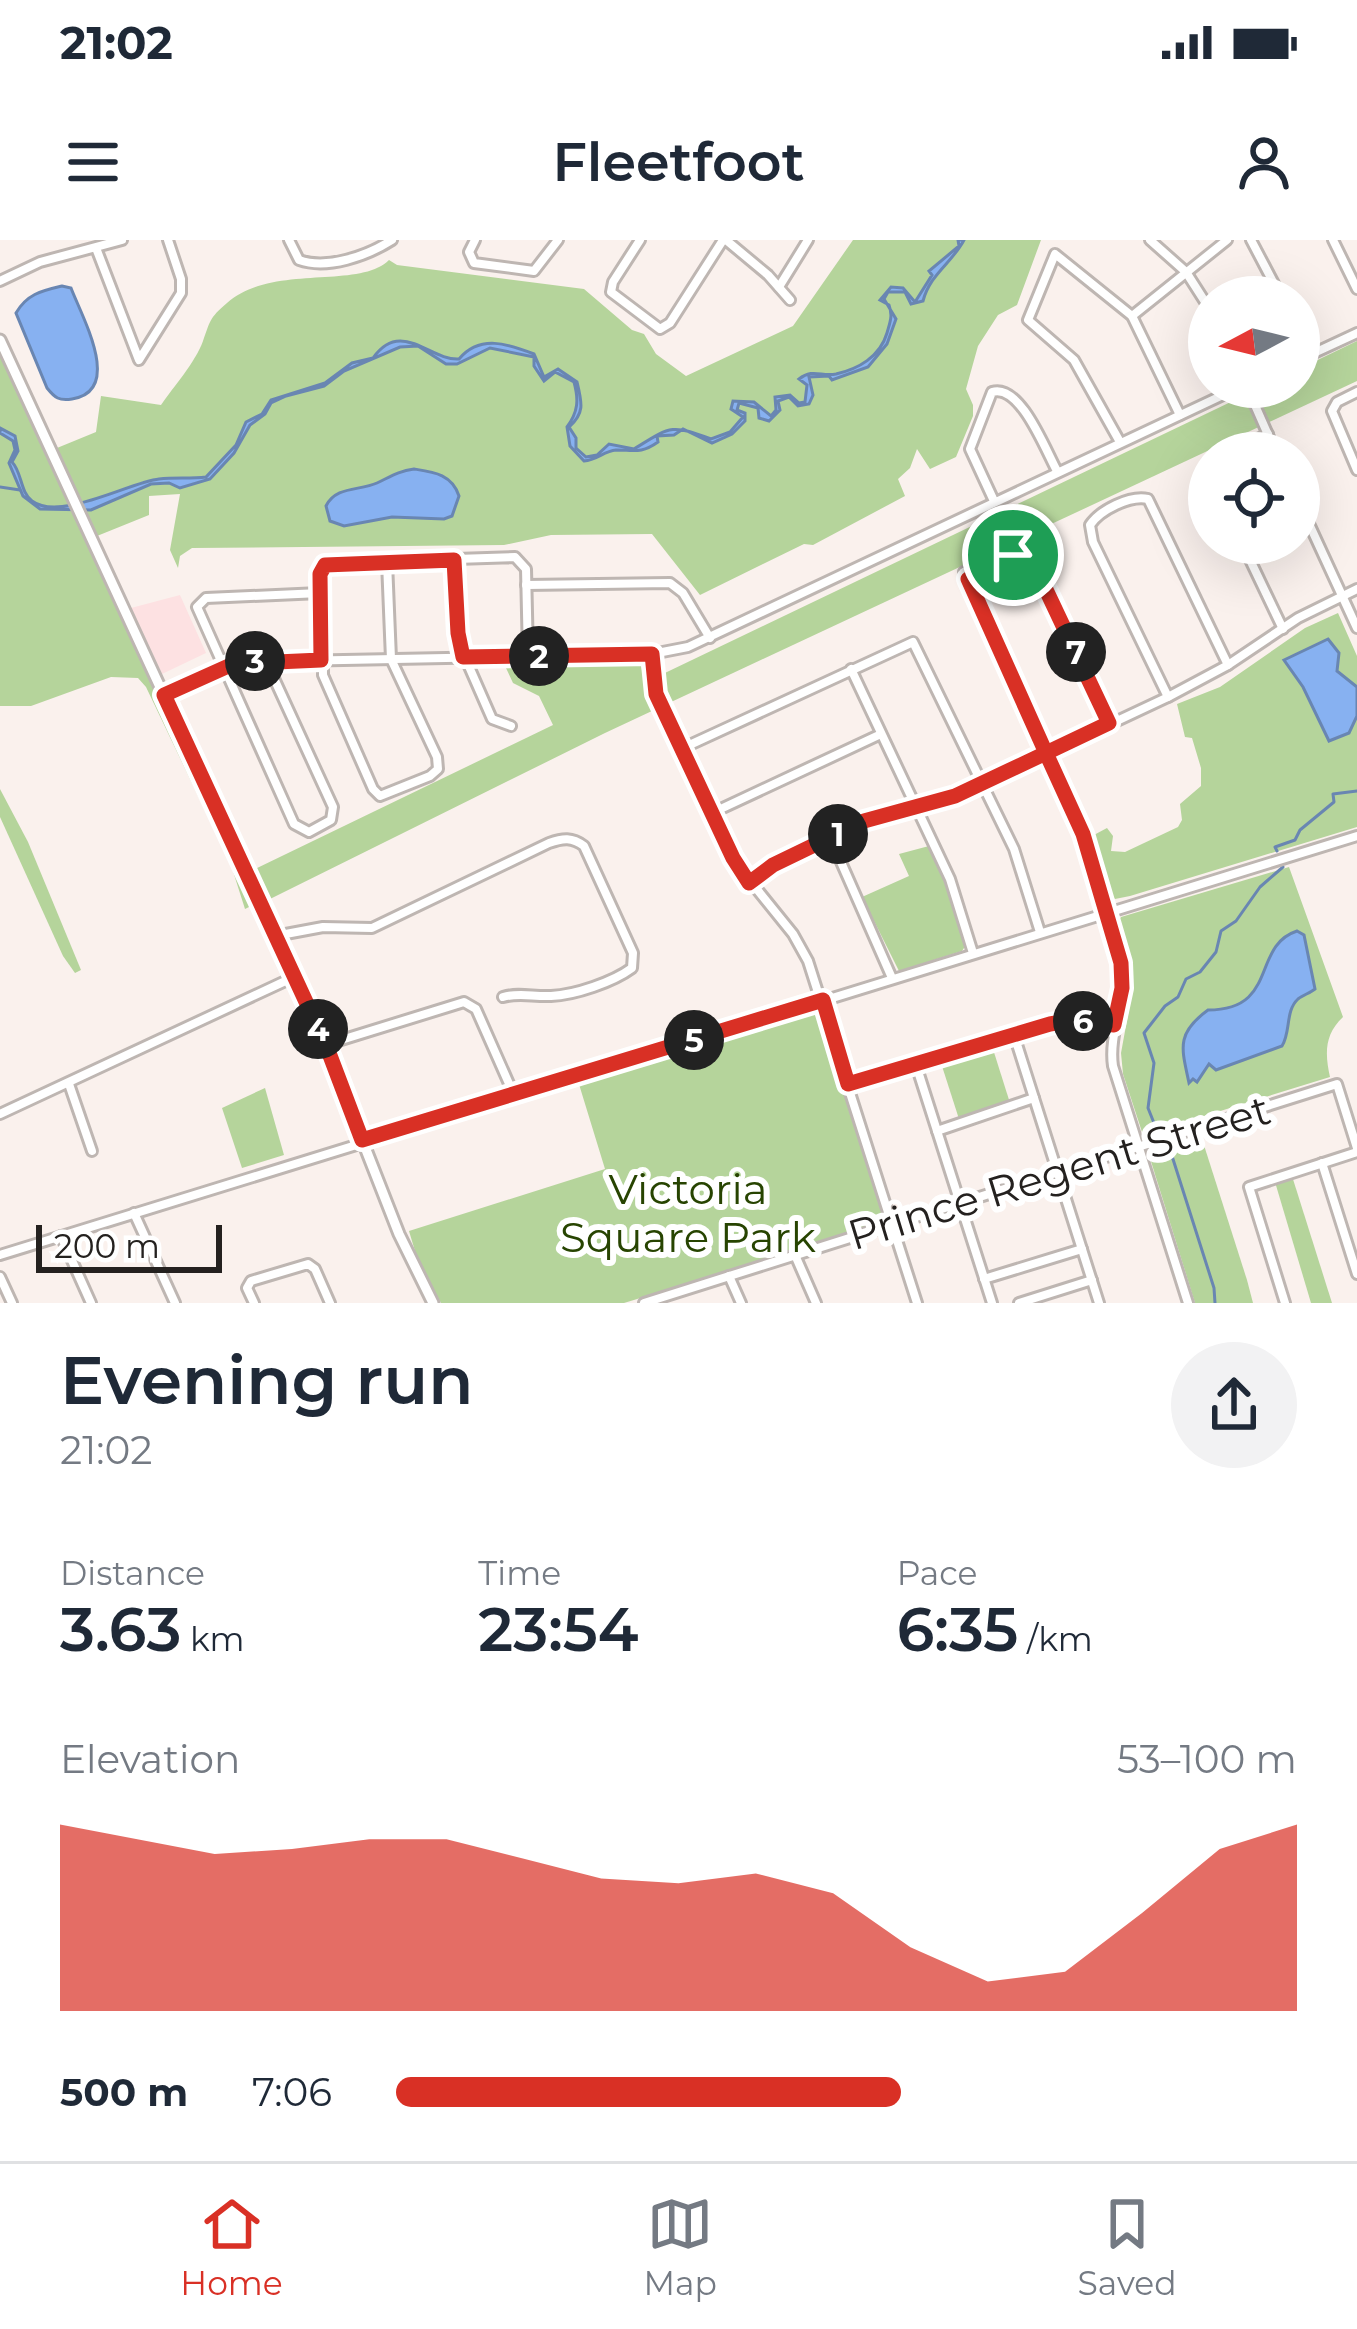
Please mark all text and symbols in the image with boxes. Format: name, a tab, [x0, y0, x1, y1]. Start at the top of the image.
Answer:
text: 21:02	[60, 15, 173, 70]
icon: menu	[60, 129, 126, 195]
text: Fleetfoot	[552, 129, 805, 195]
icon: person	[1231, 129, 1297, 195]
north arrow	[1188, 276, 1320, 408]
map controls	[1188, 276, 1320, 564]
button: locate	[1188, 432, 1320, 564]
pin	[962, 504, 1064, 606]
icon: arrive	[980, 522, 1046, 588]
pin: 7	[1046, 622, 1106, 682]
pin: 2	[509, 626, 569, 686]
pin: 3	[225, 631, 285, 691]
text: 7	[1066, 632, 1086, 672]
text: 2	[529, 636, 549, 676]
text: 3	[245, 641, 265, 681]
pin: 1	[808, 804, 868, 864]
text: 1	[832, 814, 844, 854]
pin: 6	[1053, 991, 1113, 1051]
pin: 4	[288, 999, 348, 1059]
text: 6	[1072, 1001, 1094, 1041]
text: 4	[307, 1009, 329, 1049]
pin: 5	[664, 1010, 724, 1070]
text: 5	[684, 1020, 704, 1060]
street label: Prince Regent Street	[842, 1083, 1276, 1261]
park label: Victoria Square Park	[560, 1163, 816, 1263]
scale bar	[36, 1219, 222, 1272]
text: 200 m	[54, 1226, 160, 1266]
text: Evening run	[60, 1340, 473, 1421]
button: share	[1171, 1342, 1297, 1468]
text: 21:02	[60, 1426, 152, 1474]
text: Distance	[60, 1553, 205, 1593]
text: Time	[478, 1553, 561, 1593]
text: Pace	[897, 1553, 978, 1593]
text: 3.63	[60, 1593, 181, 1666]
text: 23:54	[478, 1593, 639, 1666]
text: 6:35	[897, 1593, 1018, 1666]
text: km	[181, 1619, 245, 1659]
text: /km	[1018, 1619, 1093, 1659]
text: Elevation	[60, 1735, 240, 1783]
text: 53–100 m	[1117, 1735, 1297, 1783]
text: 500 m	[60, 2068, 188, 2116]
text: 7:06	[252, 2068, 332, 2116]
tab: Home	[180, 2191, 283, 2303]
tab: Map	[643, 2191, 717, 2303]
tab: Saved	[1078, 2191, 1177, 2303]

